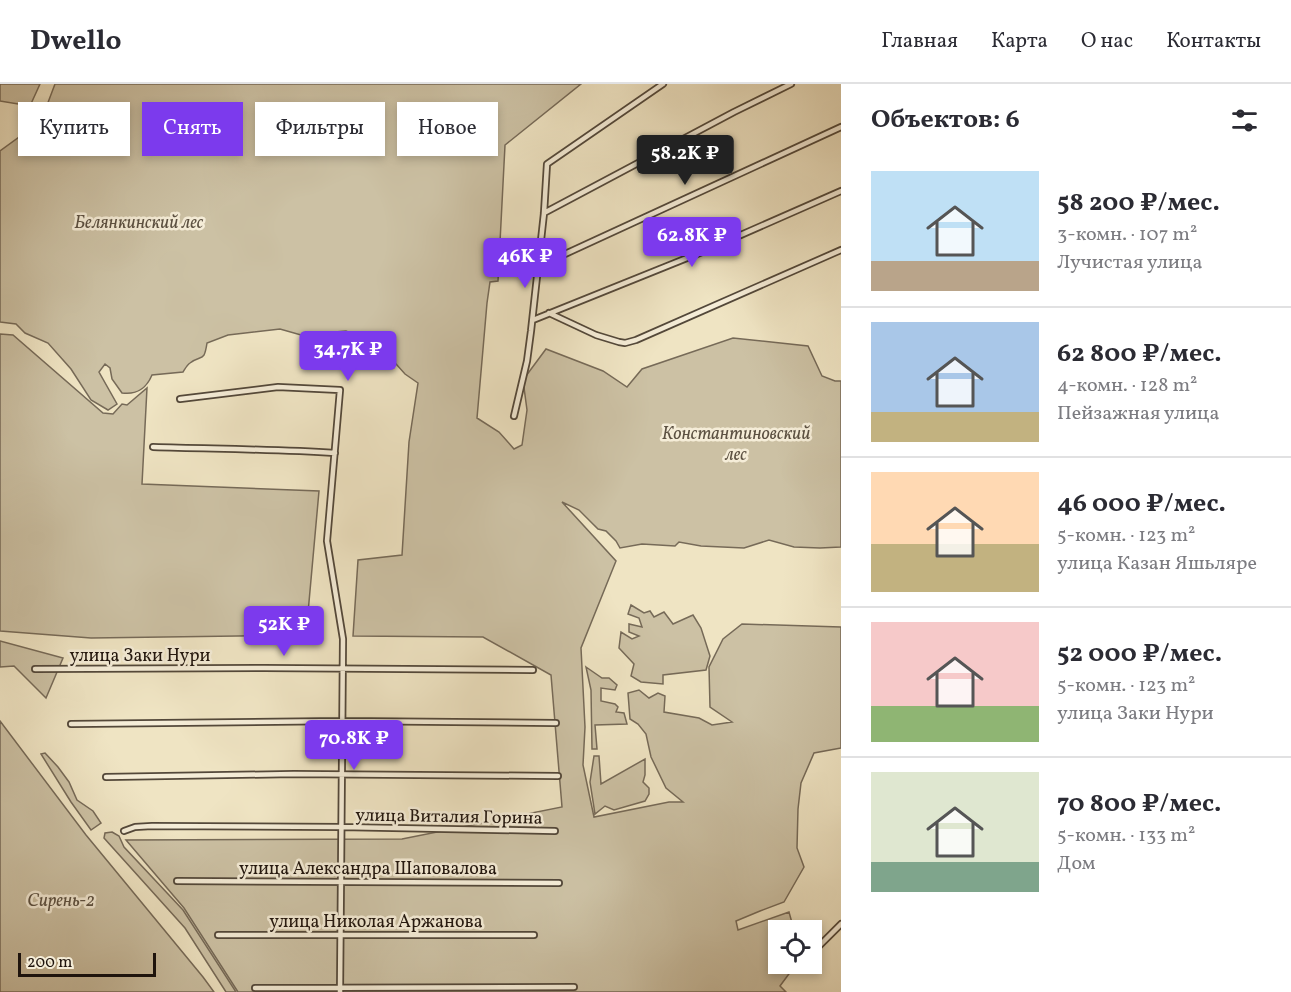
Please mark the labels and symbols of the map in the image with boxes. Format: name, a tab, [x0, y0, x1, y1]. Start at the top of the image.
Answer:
pin: 58.2K ₽	[630, 135, 740, 186]
park label: Белянкинский лес	[75, 211, 204, 236]
pin: 62.8K ₽	[637, 217, 747, 268]
pin: 46K ₽	[483, 238, 567, 289]
pin: 34.7K ₽	[293, 331, 403, 382]
park label: Константиновский лес	[662, 422, 810, 468]
pin: 52K ₽	[242, 606, 326, 657]
street label: улица Заки Нури	[69, 644, 211, 669]
pin: 70.8K ₽	[299, 720, 409, 771]
street label: улица Виталия Горина	[355, 803, 543, 832]
street label: улица Александра Шаповалова	[239, 857, 497, 882]
park label: Сирень-2	[27, 889, 95, 914]
street label: улица Николая Аржанова	[269, 910, 483, 935]
scale bar	[18, 950, 156, 978]

